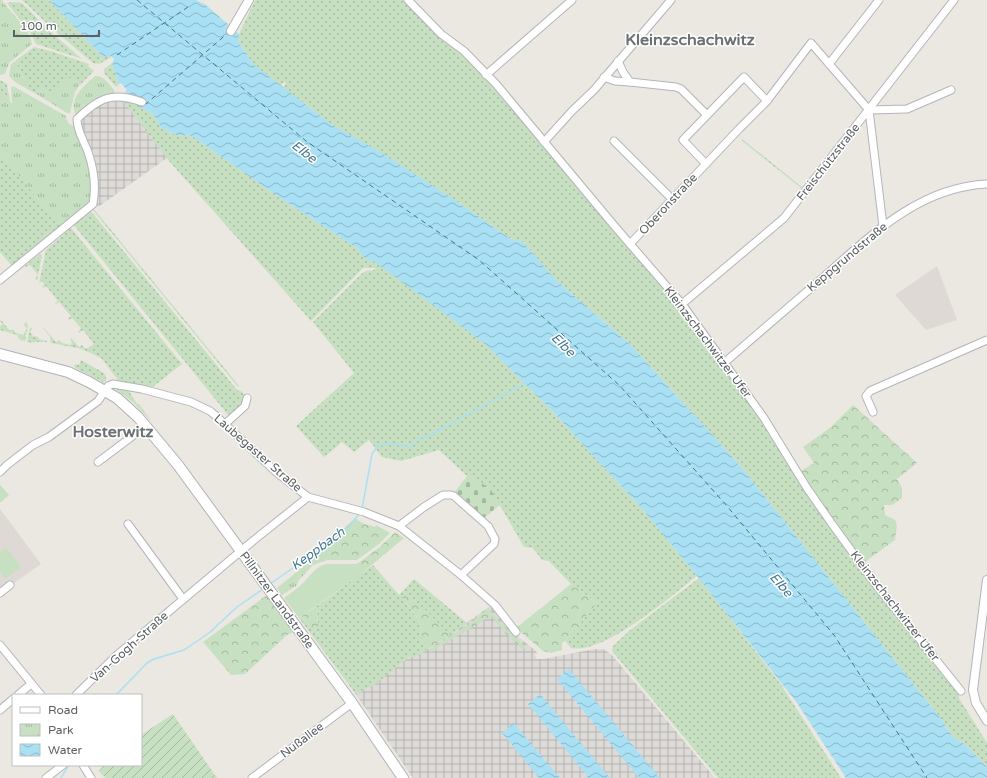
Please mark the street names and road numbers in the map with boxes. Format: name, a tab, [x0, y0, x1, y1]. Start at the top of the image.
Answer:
street label: Freischützstraße	[793, 120, 863, 203]
street label: Oberonstraße	[636, 170, 700, 238]
street label: Keppgrundstraße	[804, 219, 890, 295]
street label: Kleinzschachwitzer Ufer	[661, 283, 755, 401]
street label: Laubegaster Straße	[211, 411, 305, 495]
street label: Kleinzschachwitzer Ufer	[848, 548, 943, 664]
street label: Pillnitzer Landstraße	[237, 549, 317, 651]
street label: Van-Gogh-Straße	[87, 608, 171, 686]
street label: Nußallee	[278, 719, 326, 761]

